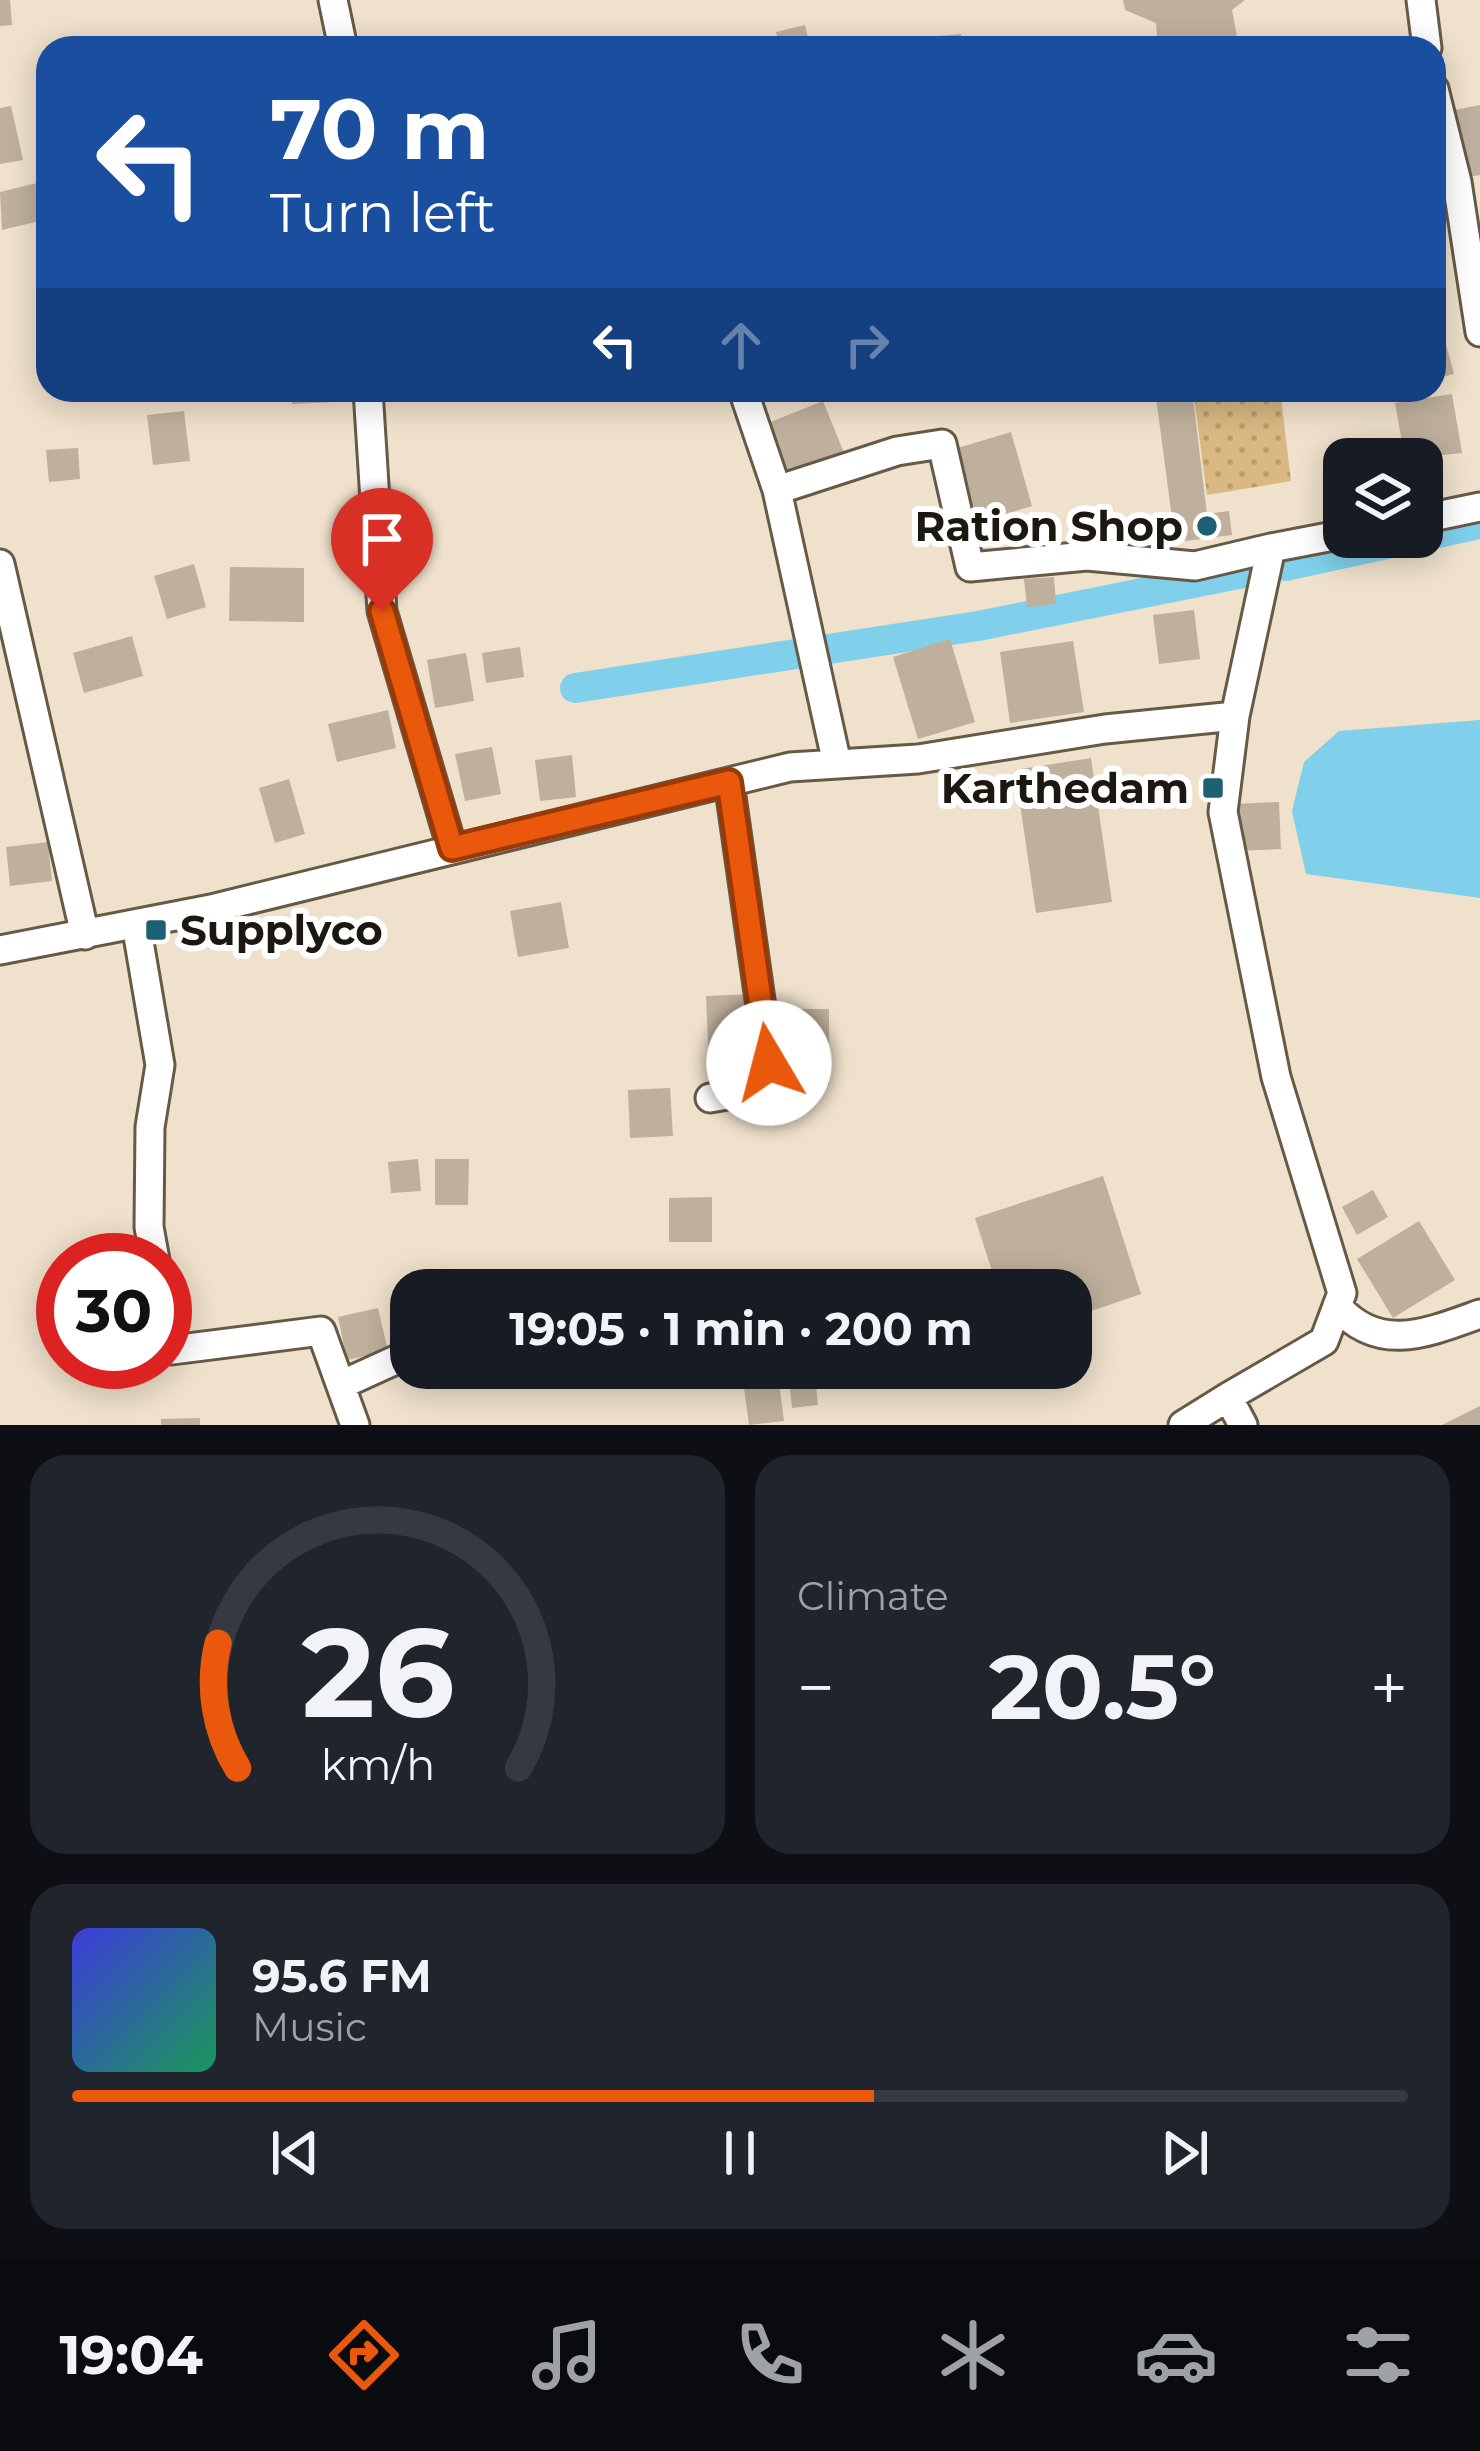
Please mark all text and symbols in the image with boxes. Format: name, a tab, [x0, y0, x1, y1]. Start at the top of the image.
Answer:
text: 70 m	[270, 78, 489, 180]
icon: left	[72, 84, 228, 240]
text: Turn left	[270, 180, 496, 246]
icon: left	[582, 312, 648, 378]
icon: ahead	[708, 312, 774, 378]
icon: right	[834, 312, 900, 378]
map controls	[1323, 438, 1443, 558]
button: layers	[1323, 438, 1443, 558]
pin	[331, 488, 433, 611]
place label: Ration Shop	[915, 500, 1183, 552]
icon: arrive	[349, 506, 415, 572]
marker: Ration Shop	[1194, 513, 1220, 539]
place label: Karthedam	[941, 762, 1189, 814]
marker: Karthedam	[1200, 775, 1226, 801]
place label: Supplyco	[180, 904, 383, 956]
marker: Supplyco	[143, 917, 169, 943]
position arrow	[706, 1000, 832, 1126]
speed limit sign: 30	[36, 1233, 192, 1389]
text: 19:05 · 1 min · 200 m	[509, 1301, 973, 1356]
text: Climate	[797, 1572, 949, 1620]
text: 26	[301, 1596, 454, 1748]
text: 20.5°	[989, 1632, 1216, 1742]
text: −	[797, 1647, 835, 1728]
text: +	[1370, 1647, 1408, 1728]
text: km/h	[320, 1737, 435, 1790]
text: 95.6 FM	[252, 1948, 432, 2003]
text: Music	[252, 2003, 367, 2051]
icon: previous	[262, 2120, 328, 2186]
icon: pause	[707, 2120, 773, 2186]
icon: next	[1152, 2120, 1218, 2186]
icon: directions	[322, 2313, 406, 2397]
icon: music	[525, 2313, 609, 2397]
icon: phone	[728, 2313, 812, 2397]
icon: climate	[931, 2313, 1015, 2397]
icon: car	[1134, 2313, 1218, 2397]
icon: filters	[1336, 2313, 1420, 2397]
text: 19:04	[59, 2322, 203, 2388]

